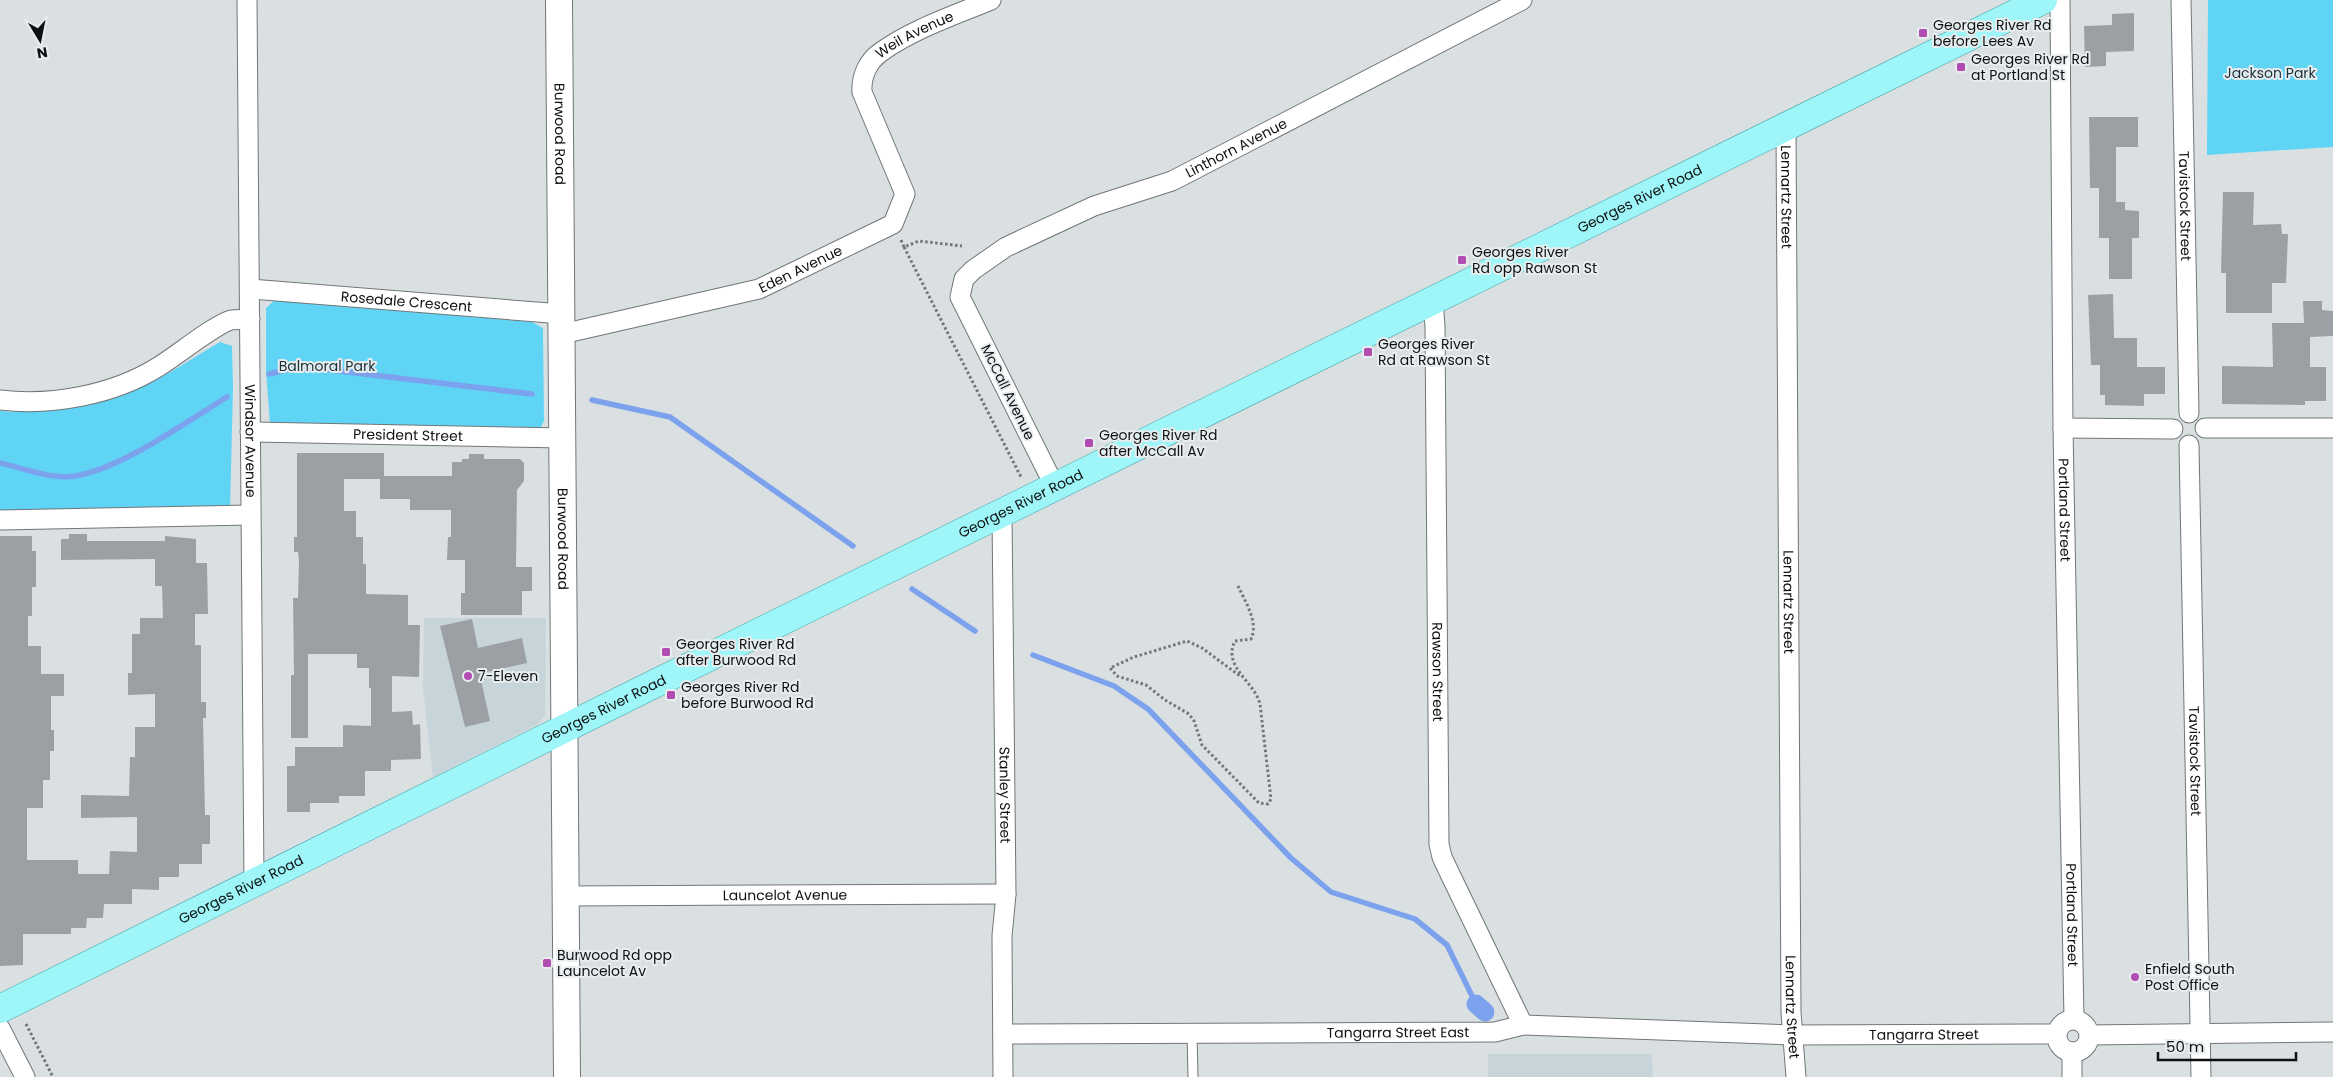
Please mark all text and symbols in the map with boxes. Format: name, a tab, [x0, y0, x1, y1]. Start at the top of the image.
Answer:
street label: Weil Avenue	[871, 6, 957, 63]
north arrow	[15, 15, 65, 65]
place label: Georges River Rd before Lees Av	[1933, 15, 2051, 51]
marker: Georges River Rd before Lees Av	[1917, 27, 1929, 39]
text: N	[35, 42, 49, 64]
place label: Georges River Rd at Portland St	[1971, 49, 2089, 85]
marker: Georges River Rd at Portland St	[1955, 61, 1967, 73]
park label: Jackson Park	[2224, 63, 2317, 83]
street label: Burwood Road	[550, 83, 570, 185]
street label: Linthorn Avenue	[1182, 113, 1291, 182]
street label: Lennartz Street	[1776, 145, 1797, 249]
street label: Tavistock Street	[2174, 151, 2196, 261]
street label: Georges River Road	[1574, 159, 1706, 238]
street label: Eden Avenue	[755, 240, 846, 298]
place label: Georges River Rd opp Rawson St	[1472, 242, 1597, 278]
marker: Georges River Rd opp Rawson St	[1456, 254, 1468, 266]
street label: Rosedale Crescent	[340, 286, 473, 317]
place label: Georges River Rd at Rawson St	[1378, 334, 1490, 370]
street label: McCall Avenue	[976, 341, 1040, 443]
marker: Georges River Rd at Rawson St	[1362, 346, 1374, 358]
park label: Balmoral Park	[279, 356, 376, 376]
street label: Windsor Avenue	[240, 384, 261, 498]
street label: President Street	[353, 424, 463, 446]
place label: Georges River Rd after McCall Av	[1099, 425, 1217, 461]
marker: Georges River Rd after McCall Av	[1083, 437, 1095, 449]
street label: Portland Street	[2054, 458, 2075, 562]
street label: Georges River Road	[955, 464, 1087, 543]
street label: Burwood Road	[553, 488, 573, 590]
street label: Lennartz Street	[1778, 550, 1799, 654]
street label: Rawson Street	[1427, 622, 1448, 722]
place label: Georges River Rd after Burwood Rd	[676, 634, 796, 670]
marker: Georges River Rd after Burwood Rd	[660, 646, 672, 658]
place label: 7-Eleven	[478, 666, 538, 686]
marker: 7-Eleven	[462, 670, 474, 682]
street label: Georges River Road	[538, 670, 669, 749]
place label: Georges River Rd before Burwood Rd	[681, 677, 814, 713]
marker: Georges River Rd before Burwood Rd	[665, 689, 677, 701]
street label: Tavistock Street	[2184, 706, 2206, 816]
street label: Stanley Street	[994, 747, 1015, 843]
street label: Georges River Road	[175, 850, 307, 929]
street label: Portland Street	[2061, 863, 2083, 967]
street label: Launcelot Avenue	[723, 885, 848, 905]
place label: Burwood Rd opp Launcelot Av	[557, 945, 672, 981]
street label: Lennartz Street	[1781, 955, 1805, 1059]
marker: Burwood Rd opp Launcelot Av	[541, 957, 553, 969]
place label: Enfield South Post Office	[2145, 959, 2235, 995]
marker: Enfield South Post Office	[2129, 971, 2141, 983]
street label: Tangarra Street East	[1327, 1022, 1469, 1043]
street label: Tangarra Street	[1869, 1024, 1979, 1045]
scale bar	[2158, 1030, 2296, 1062]
text: 50 m	[2166, 1036, 2204, 1057]

